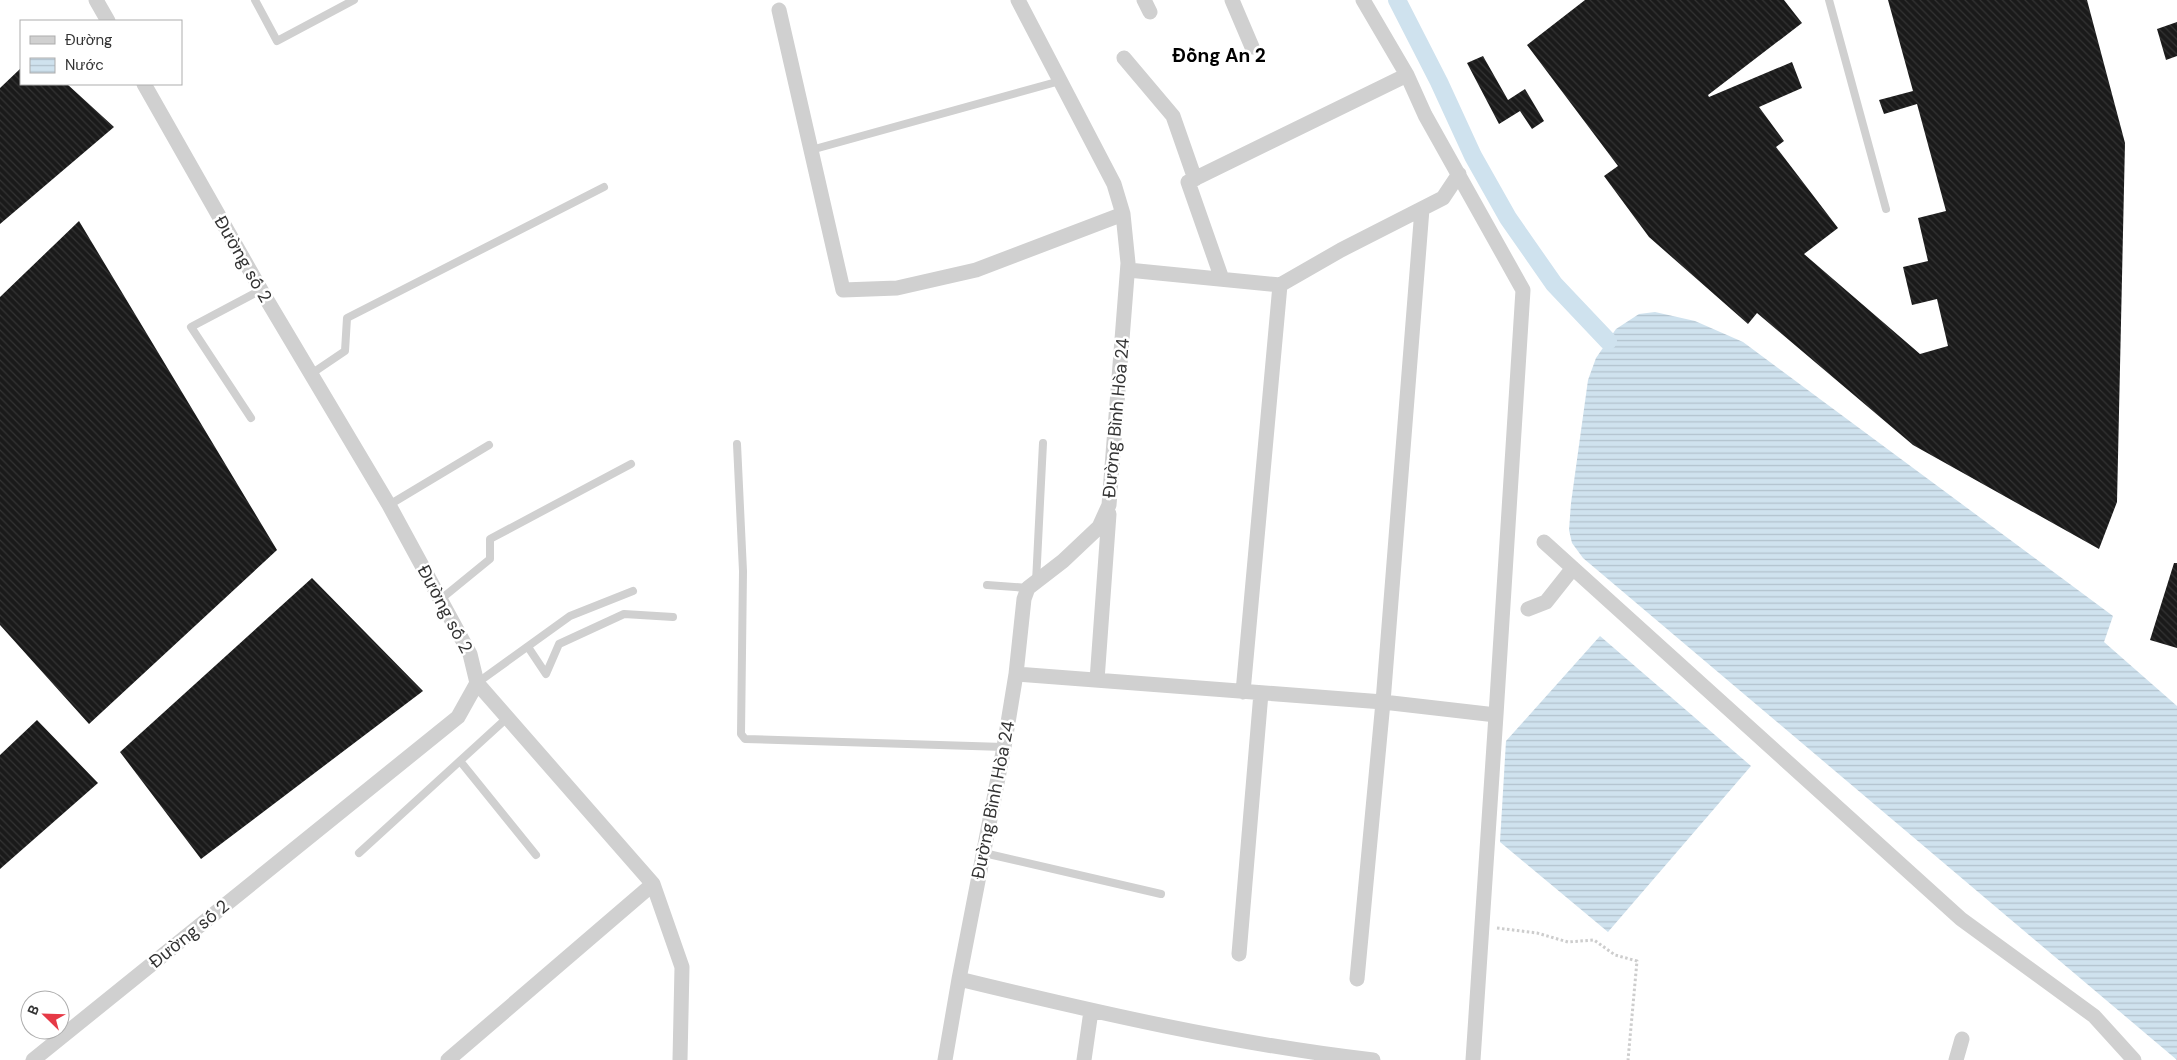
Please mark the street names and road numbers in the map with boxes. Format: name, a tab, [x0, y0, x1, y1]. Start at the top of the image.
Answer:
street label: Đường số 2	[208, 211, 278, 307]
street label: Đường Bình Hòa 24	[1097, 337, 1135, 499]
street label: Đường số 2	[412, 561, 478, 657]
street label: Đường Bình Hòa 24	[966, 719, 1020, 881]
street label: Đường số 2	[144, 894, 234, 974]

